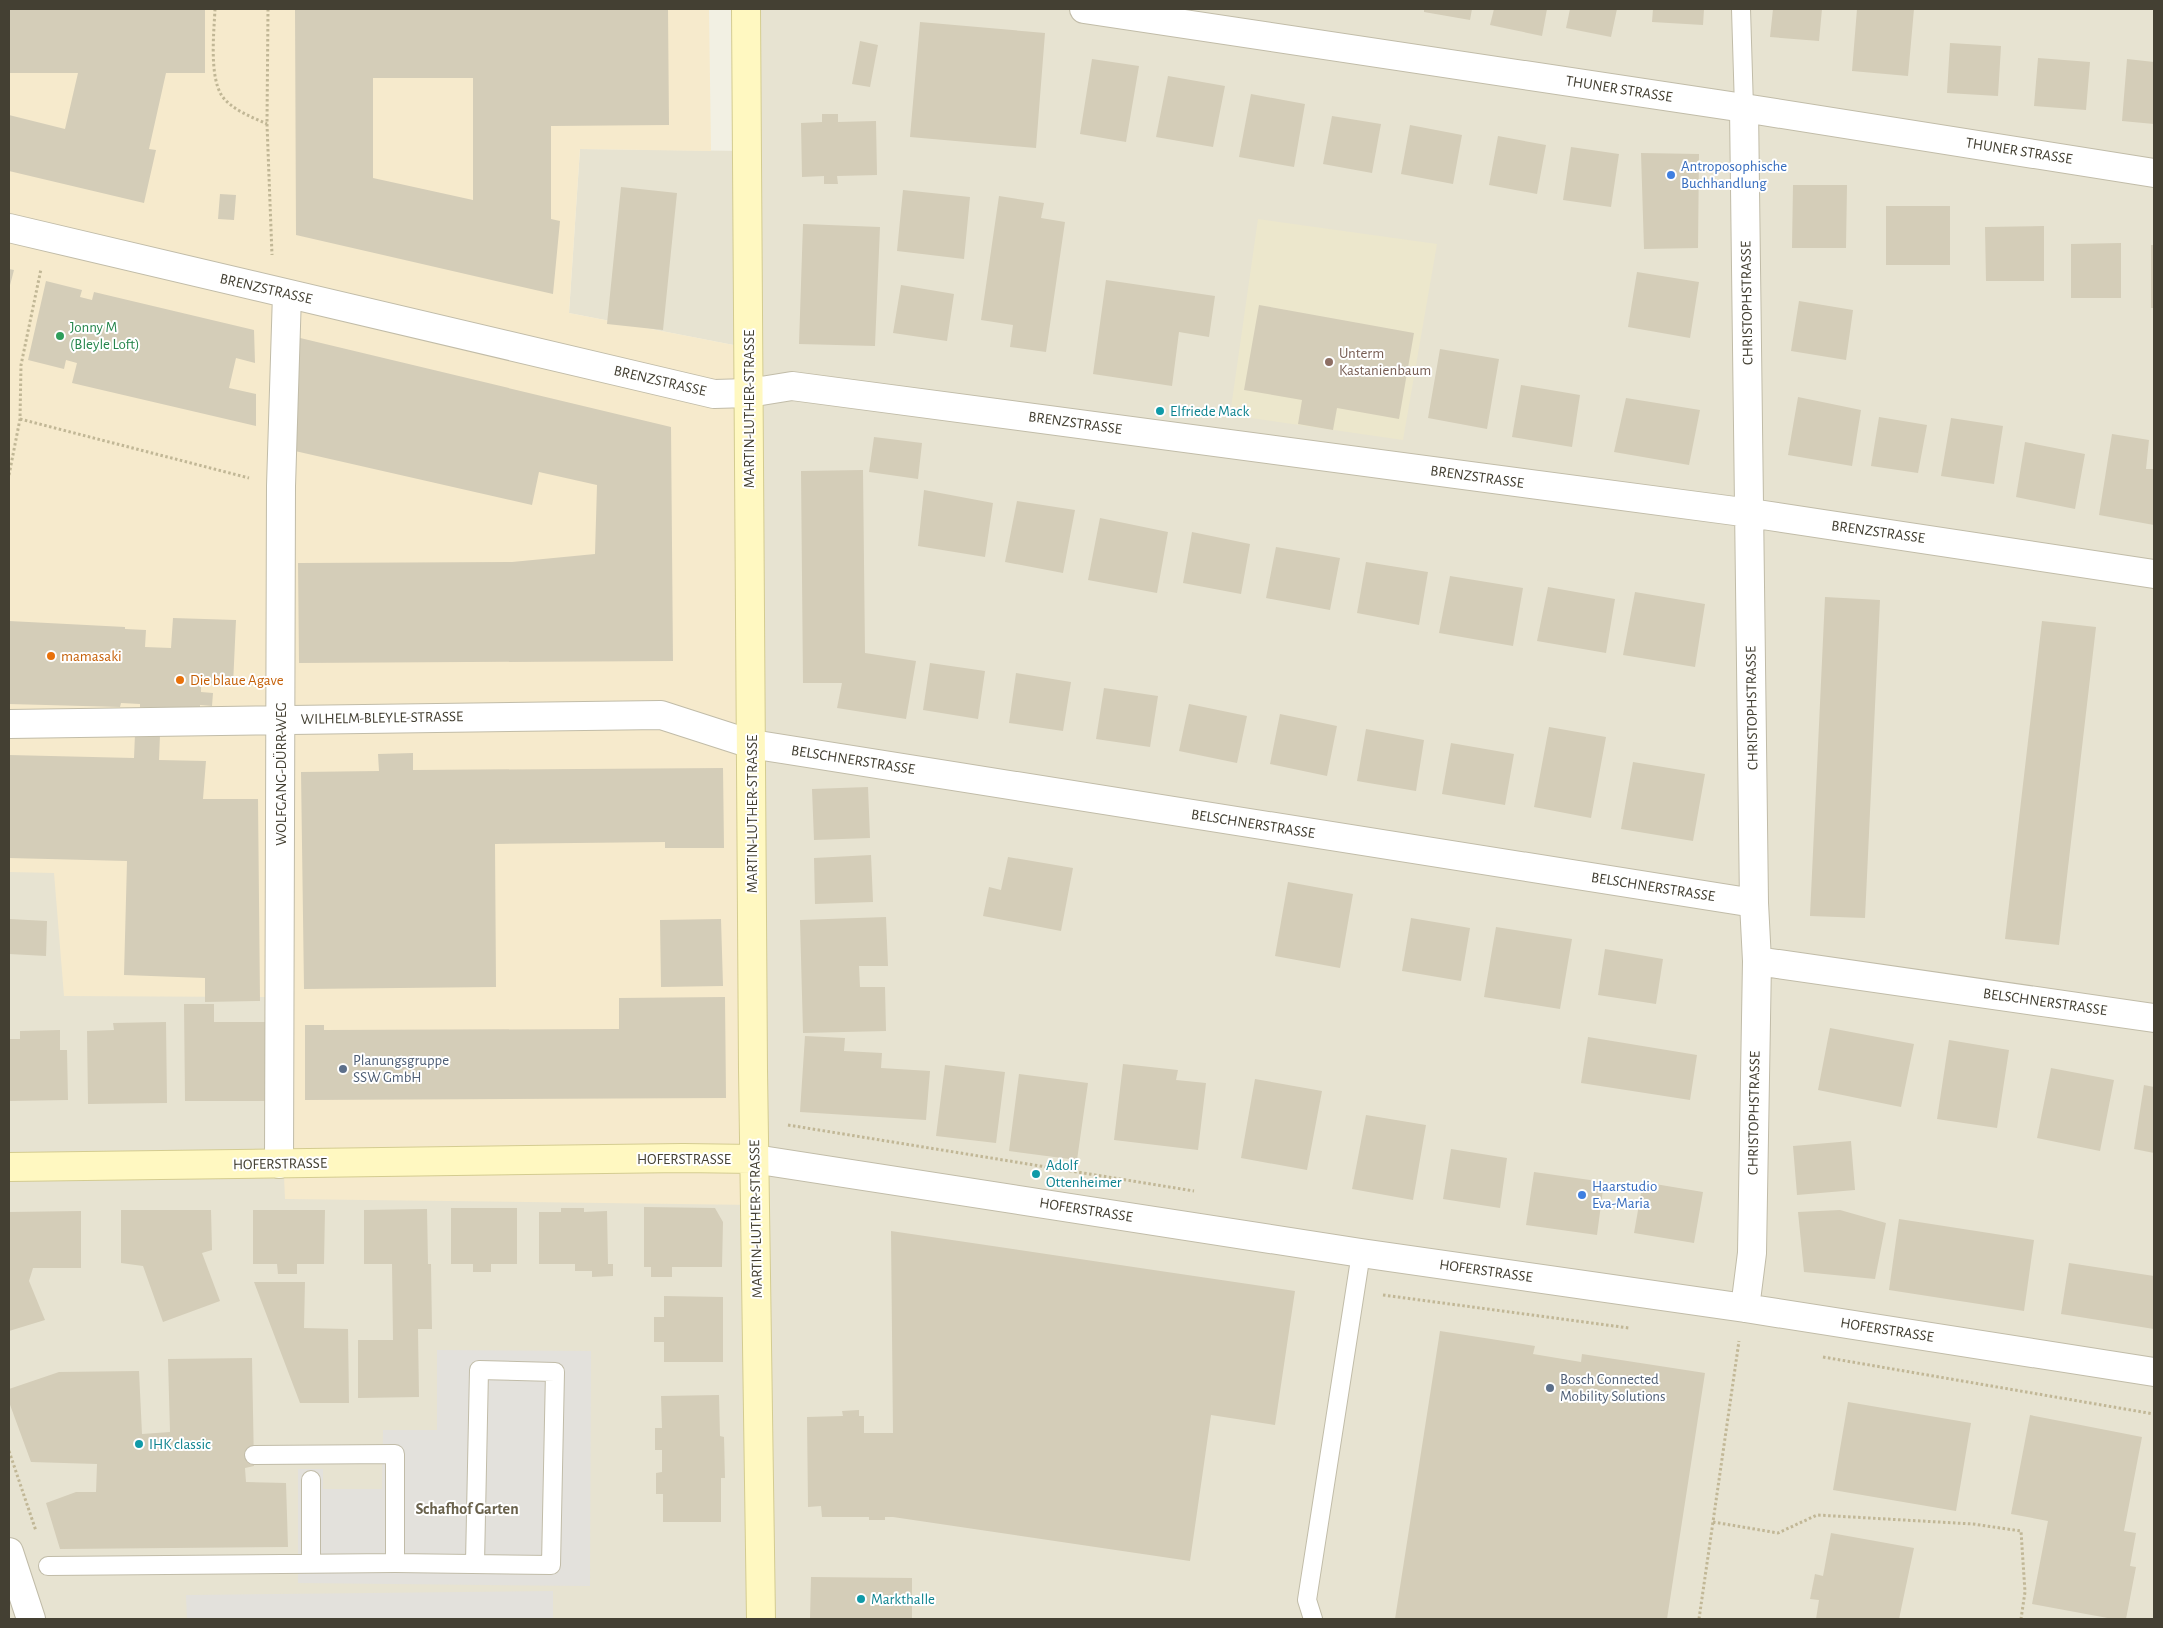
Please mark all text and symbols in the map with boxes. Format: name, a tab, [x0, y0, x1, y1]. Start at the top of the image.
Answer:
street label: THUNER STRASSE	[1565, 73, 1673, 105]
street label: THUNER STRASSE	[1965, 135, 2073, 167]
place label: Antroposophische Buchhandlung	[1681, 159, 1787, 191]
marker: Antroposophische Buchhandlung	[1665, 169, 1677, 181]
street label: CHRISTOPHSTRASSE	[1738, 241, 1756, 365]
street label: BRENZSTRASSE	[218, 271, 314, 307]
place label: Jonny M (Bleyle Loft)	[70, 320, 140, 352]
marker: Jonny M (Bleyle Loft)	[54, 330, 66, 342]
street label: MARTIN-LUTHER-STRASSE	[742, 330, 757, 488]
place label: Unterm Kastanienbaum	[1339, 346, 1431, 378]
marker: Unterm Kastanienbaum	[1323, 356, 1335, 368]
street label: BRENZSTRASSE	[612, 363, 708, 399]
place label: Elfriede Mack	[1170, 404, 1249, 419]
marker: Elfriede Mack	[1154, 405, 1166, 417]
street label: BRENZSTRASSE	[1027, 409, 1123, 437]
street label: BRENZSTRASSE	[1429, 463, 1525, 491]
street label: BRENZSTRASSE	[1830, 518, 1926, 546]
street label: CHRISTOPHSTRASSE	[1743, 646, 1761, 770]
place label: mamasaki	[61, 649, 122, 664]
marker: mamasaki	[45, 650, 57, 662]
place label: Die blaue Agave	[190, 673, 284, 688]
marker: Die blaue Agave	[174, 674, 186, 686]
street label: WOLFGANG-DÜRR-WEG	[272, 702, 289, 846]
street label: WILHELM-BLEYLE-STRASSE	[301, 709, 463, 727]
street label: MARTIN-LUTHER-STRASSE	[745, 735, 760, 893]
street label: BELSCHNERSTRASSE	[790, 743, 916, 777]
street label: BELSCHNERSTRASSE	[1190, 807, 1316, 841]
street label: BELSCHNERSTRASSE	[1590, 870, 1716, 904]
street label: BELSCHNERSTRASSE	[1982, 986, 2108, 1018]
street label: CHRISTOPHSTRASSE	[1745, 1051, 1763, 1175]
place label: Planungsgruppe SSW GmbH	[353, 1053, 449, 1085]
marker: Planungsgruppe SSW GmbH	[337, 1063, 349, 1075]
street label: MARTIN-LUTHER-STRASSE	[747, 1140, 765, 1298]
street label: HOFERSTRASSE	[637, 1152, 731, 1167]
street label: HOFERSTRASSE	[233, 1156, 327, 1172]
place label: Adolf Ottenheimer	[1046, 1158, 1122, 1190]
marker: Adolf Ottenheimer	[1030, 1168, 1042, 1180]
place label: Haarstudio Eva-Maria	[1592, 1179, 1657, 1211]
marker: Haarstudio Eva-Maria	[1576, 1189, 1588, 1201]
street label: HOFERSTRASSE	[1038, 1195, 1134, 1225]
street label: HOFERSTRASSE	[1438, 1257, 1534, 1285]
street label: HOFERSTRASSE	[1839, 1315, 1935, 1345]
place label: Bosch Connected Mobility Solutions	[1560, 1372, 1666, 1404]
marker: Bosch Connected Mobility Solutions	[1544, 1382, 1556, 1394]
place label: IHK classic	[149, 1437, 211, 1452]
marker: IHK classic	[133, 1438, 145, 1450]
district label: Schafhof Garten	[415, 1501, 519, 1517]
place label: Markthalle	[871, 1592, 935, 1607]
marker: Markthalle	[855, 1593, 867, 1605]

